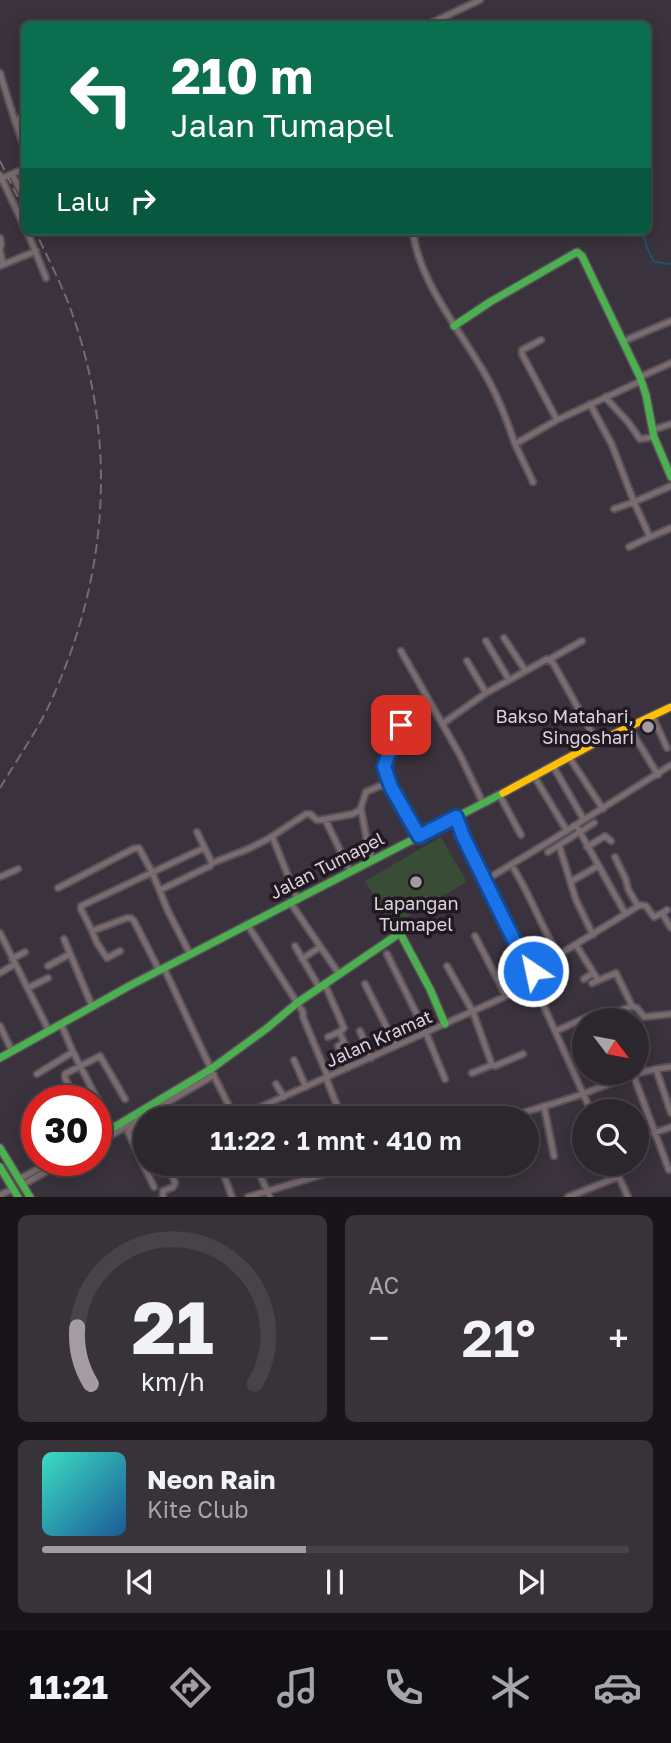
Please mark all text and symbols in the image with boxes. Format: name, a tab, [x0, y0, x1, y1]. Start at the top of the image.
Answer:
text: 210 m	[171, 46, 313, 105]
icon: left	[56, 49, 147, 140]
text: Jalan Tumapel	[171, 106, 394, 144]
icon: right	[124, 182, 162, 220]
text: Lalu	[56, 186, 110, 217]
pin	[371, 695, 431, 755]
place label: Bakso Matahari, Singoshari	[495, 705, 634, 748]
icon: arrive	[382, 706, 420, 744]
marker: Bakso Matahari, Singoshari	[640, 719, 656, 735]
street label: Jalan Tumapel	[266, 827, 388, 903]
marker: Lapangan Tumapel	[408, 874, 424, 890]
place label: Lapangan Tumapel	[373, 892, 459, 935]
position arrow	[496, 934, 570, 1008]
street label: Jalan Kramat	[322, 1005, 435, 1071]
north arrow	[572, 1008, 649, 1085]
map controls	[572, 1008, 649, 1176]
speed limit sign: 30	[21, 1085, 112, 1176]
button: search	[572, 1099, 649, 1176]
text: 11:22 · 1 mnt · 410 m	[210, 1125, 462, 1156]
text: AC	[369, 1271, 399, 1299]
text: 21	[131, 1284, 213, 1371]
text: 21°	[462, 1306, 536, 1368]
text: −	[369, 1315, 389, 1360]
text: +	[608, 1315, 629, 1360]
text: km/h	[140, 1366, 204, 1397]
text: Neon Rain	[147, 1464, 276, 1495]
text: Kite Club	[147, 1495, 248, 1523]
icon: previous	[121, 1563, 159, 1601]
icon: pause	[316, 1563, 354, 1601]
icon: next	[512, 1563, 550, 1601]
icon: directions	[166, 1663, 215, 1712]
icon: music	[273, 1663, 322, 1712]
icon: phone	[379, 1663, 428, 1712]
icon: climate	[486, 1663, 535, 1712]
icon: car	[593, 1663, 642, 1712]
text: 11:21	[29, 1668, 108, 1706]

